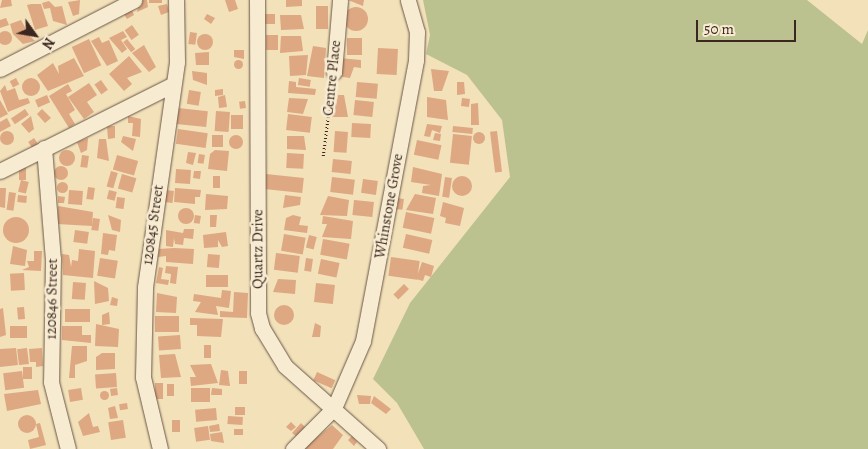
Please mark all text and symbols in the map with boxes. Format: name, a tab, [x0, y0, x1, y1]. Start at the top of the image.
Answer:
north arrow	[10, 10, 60, 60]
scale bar	[698, 10, 798, 42]
text: 50 m	[704, 19, 734, 39]
text: N	[37, 34, 59, 53]
street label: Centre Place	[319, 39, 345, 117]
street label: Whinstone Grove	[371, 152, 407, 260]
street label: 120845 Street	[138, 184, 168, 266]
street label: Quartz Drive	[249, 209, 267, 289]
street label: 120846 Street	[42, 258, 62, 340]

